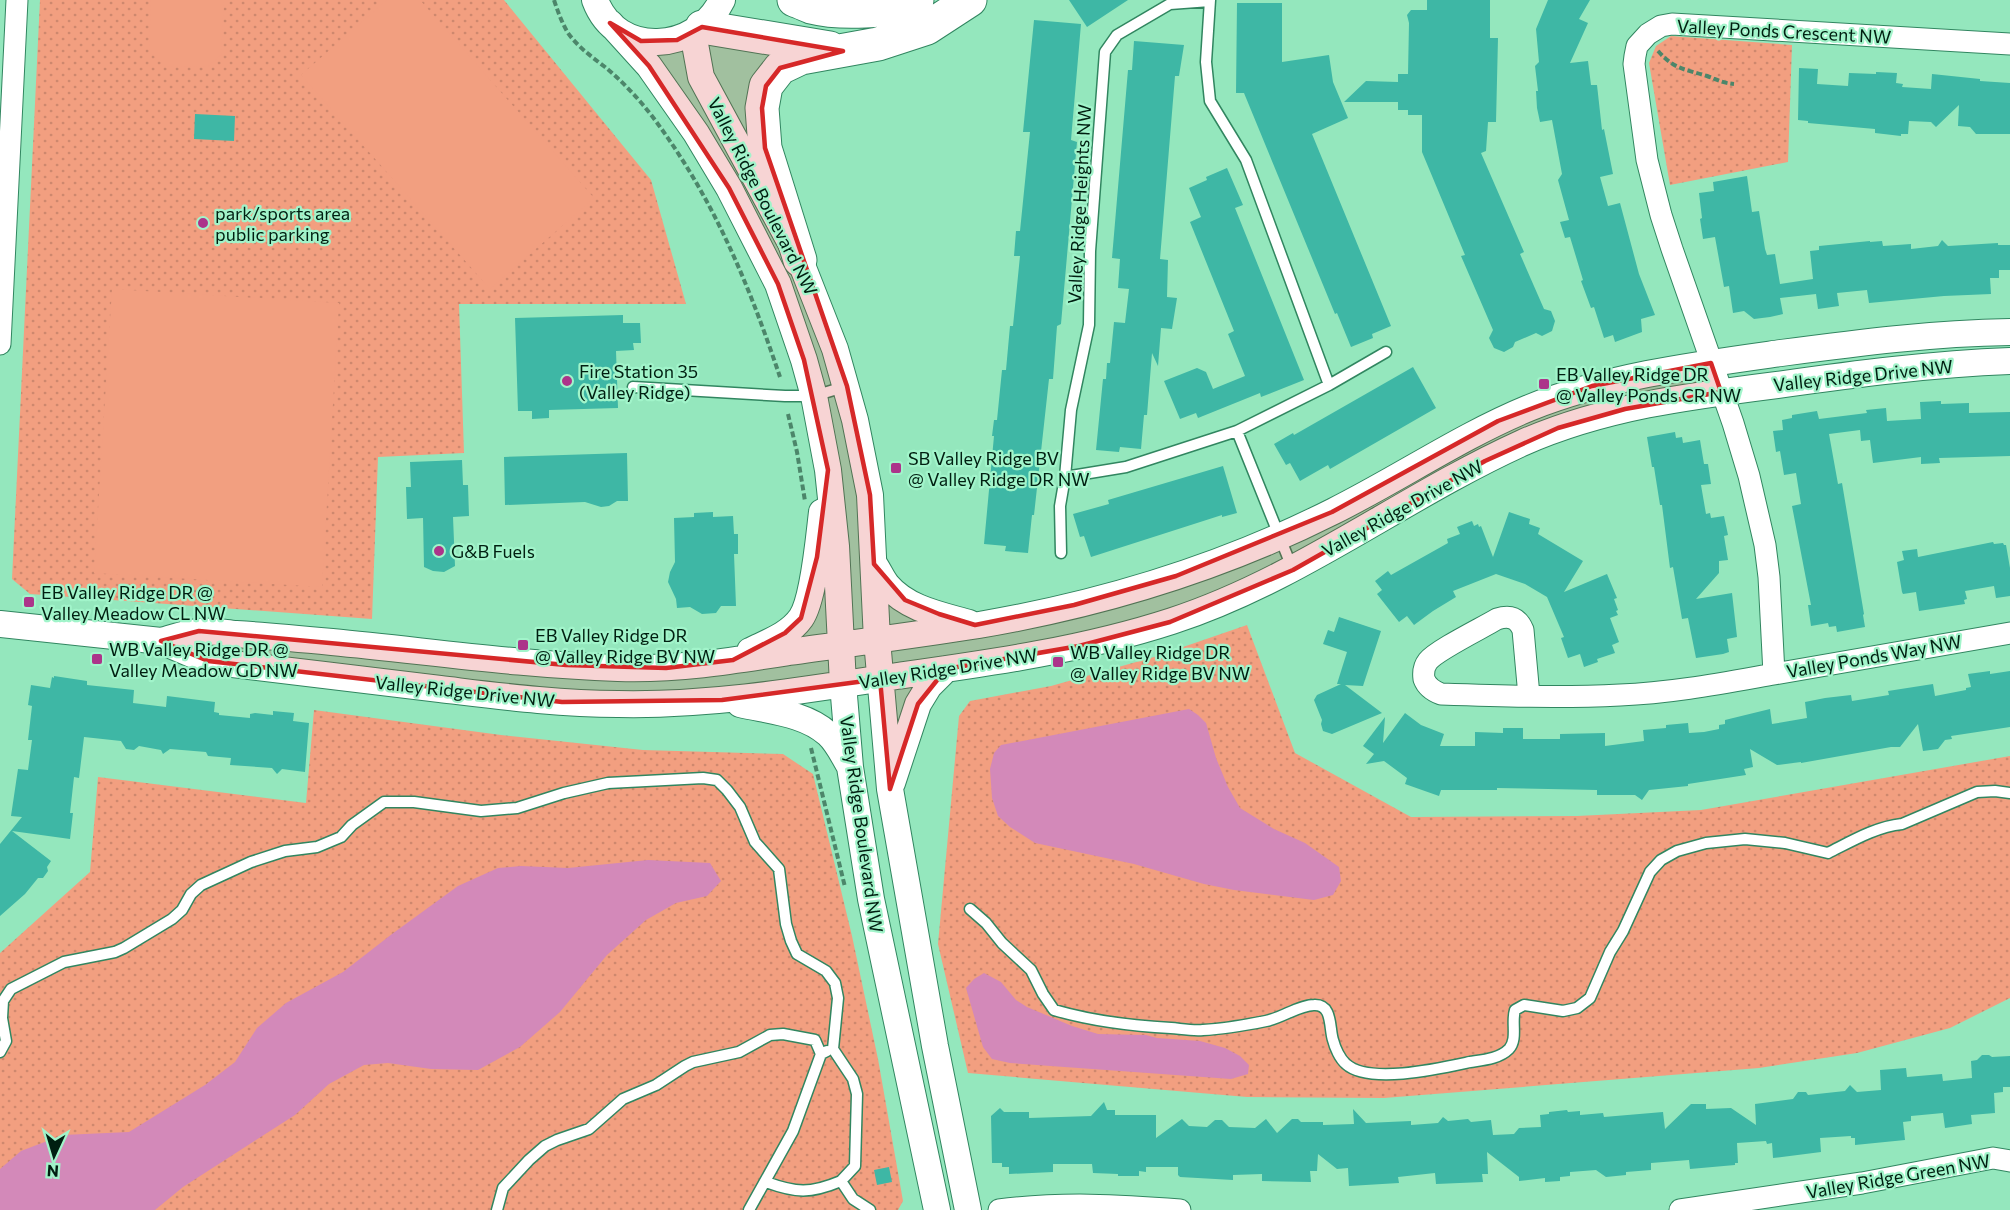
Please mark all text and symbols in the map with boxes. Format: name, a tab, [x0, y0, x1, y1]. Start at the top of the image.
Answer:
street label: Valley Ponds Crescent NW	[1676, 14, 1892, 48]
street label: Valley Ridge Boulevard NW	[703, 93, 823, 299]
street label: Valley Ridge Heights NW	[1063, 103, 1095, 305]
place label: park/sports area public parking	[215, 202, 350, 245]
marker: park/sports area public parking	[196, 216, 210, 230]
street label: Valley Ridge Drive NW	[1772, 355, 1954, 395]
place label: Fire Station 35 (Valley Ridge)	[579, 360, 698, 403]
place label: EB Valley Ridge DR @ Valley Ponds CR NW	[1556, 363, 1741, 406]
marker: Fire Station 35 (Valley Ridge)	[560, 374, 574, 388]
marker: EB Valley Ridge DR @ Valley Ponds CR NW	[1537, 377, 1551, 391]
place label: SB Valley Ridge BV @ Valley Ridge DR NW	[908, 447, 1090, 490]
street label: Valley Ridge Drive NW	[1318, 455, 1486, 561]
marker: SB Valley Ridge BV @ Valley Ridge DR NW	[889, 461, 903, 475]
place label: G&B Fuels	[451, 540, 535, 562]
marker: G&B Fuels	[432, 544, 446, 558]
place label: EB Valley Ridge DR @ Valley Meadow CL NW	[41, 581, 226, 624]
marker: EB Valley Ridge DR @ Valley Meadow CL NW	[22, 595, 36, 609]
place label: EB Valley Ridge DR @ Valley Ridge BV NW	[535, 624, 715, 667]
street label: Valley Ponds Way NW	[1785, 630, 1963, 682]
place label: WB Valley Ridge DR @ Valley Meadow GD NW	[109, 638, 298, 681]
marker: EB Valley Ridge DR @ Valley Ridge BV NW	[516, 638, 530, 652]
place label: WB Valley Ridge DR @ Valley Ridge BV NW	[1070, 641, 1250, 684]
street label: Valley Ridge Drive NW	[857, 643, 1039, 693]
marker: WB Valley Ridge DR @ Valley Meadow GD NW	[90, 652, 104, 666]
marker: WB Valley Ridge DR @ Valley Ridge BV NW	[1051, 655, 1065, 669]
street label: Valley Ridge Drive NW	[374, 671, 556, 711]
street label: Valley Ridge Boulevard NW	[836, 714, 888, 934]
north arrow	[24, 1126, 84, 1186]
street label: Valley Ridge Green NW	[1804, 1149, 1992, 1203]
text: N	[46, 1162, 60, 1181]

